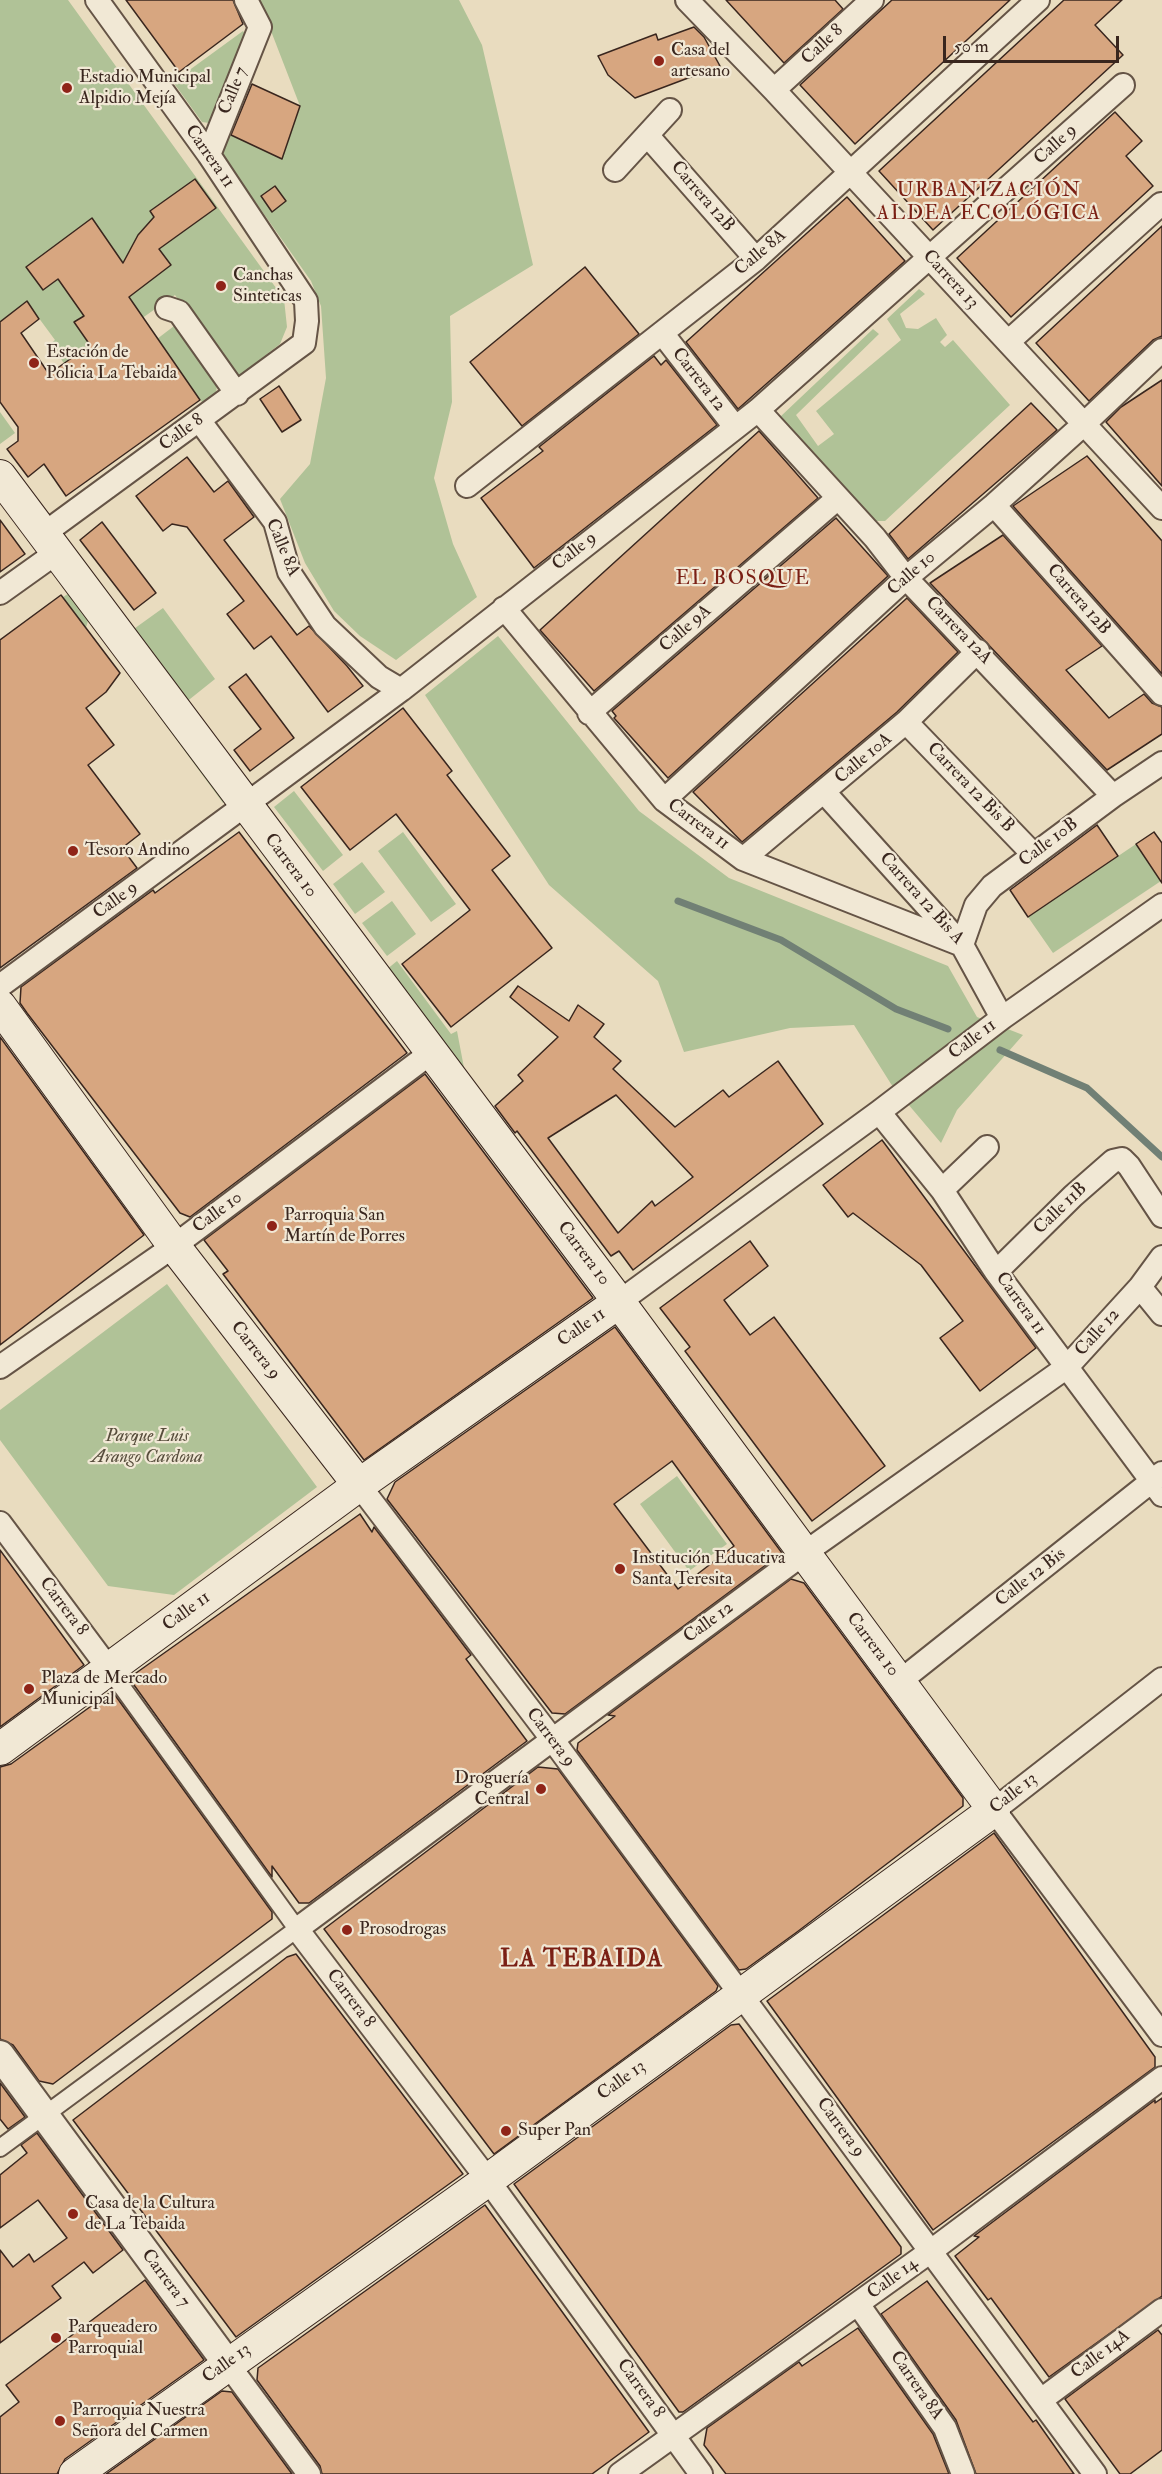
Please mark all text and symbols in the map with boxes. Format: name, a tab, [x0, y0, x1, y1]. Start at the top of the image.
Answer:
street label: Calle 8	[798, 20, 848, 70]
scale bar	[946, 24, 1122, 62]
text: 50 m	[954, 35, 989, 58]
place label: Casa del artesano	[671, 40, 730, 82]
marker: Casa del artesano	[652, 54, 666, 68]
street label: Calle 7	[215, 64, 253, 118]
place label: Estadio Municipal Alpidio Mejía	[79, 67, 211, 110]
marker: Estadio Municipal Alpidio Mejía	[60, 81, 74, 95]
street label: Calle 9	[1030, 120, 1082, 170]
street label: Carrera 11	[179, 121, 239, 193]
street label: Carrera 12B	[665, 157, 739, 237]
district label: URBANIZACIÓN ALDEA ECOLÓGICA	[876, 180, 1102, 227]
street label: Calle 8A	[731, 225, 791, 281]
street label: Carrera 13	[917, 246, 983, 314]
place label: Canchas Sinteticas	[233, 265, 302, 308]
marker: Canchas Sinteticas	[214, 279, 228, 293]
place label: Estación de Policia La Tebaida	[46, 342, 177, 385]
street label: Carrera 12	[666, 344, 730, 416]
marker: Estación de Policia La Tebaida	[27, 356, 41, 370]
street label: Calle 8	[156, 410, 208, 456]
street label: Calle 8A	[260, 516, 304, 580]
street label: Calle 9	[549, 528, 601, 576]
street label: Calle 10	[884, 547, 940, 601]
street label: Carrera 12B	[1041, 560, 1115, 640]
district label: EL BOSQUE	[675, 568, 811, 592]
street label: Carrera 12A	[920, 592, 996, 670]
street label: Calle 9A	[656, 601, 716, 657]
street label: Calle 10A	[831, 729, 897, 789]
street label: Carrera 12 Bis B	[922, 738, 1018, 838]
street label: Carrera 11	[663, 795, 733, 855]
street label: Calle 10B	[1015, 814, 1083, 872]
street label: Carrera 10	[259, 830, 321, 902]
place label: Tesoro Andino	[85, 840, 190, 862]
marker: Tesoro Andino	[66, 844, 80, 858]
street label: Carrera 12 Bis A	[874, 848, 968, 950]
street label: Calle 9	[89, 878, 143, 924]
street label: Calle 11	[945, 1015, 1001, 1065]
street label: Calle 11B	[1030, 1178, 1092, 1240]
street label: Calle 10	[189, 1187, 247, 1239]
place label: Parroquia San Martín de Porres	[284, 1205, 405, 1248]
street label: Carrera 10	[552, 1218, 614, 1290]
marker: Parroquia San Martín de Porres	[265, 1219, 279, 1233]
street label: Carrera 11	[990, 1268, 1050, 1340]
street label: Calle 11	[554, 1304, 610, 1352]
street label: Calle 12	[1071, 1305, 1125, 1361]
street label: Carrera 9	[225, 1317, 285, 1385]
park label: Parque Luis Arango Cardona	[91, 1426, 203, 1468]
street label: Calle 12 Bis	[992, 1544, 1070, 1612]
place label: Institución Educativa Santa Teresita	[632, 1548, 786, 1590]
marker: Institución Educativa Santa Teresita	[613, 1562, 627, 1576]
street label: Carrera 8	[34, 1573, 92, 1641]
street label: Calle 11	[159, 1587, 215, 1637]
street label: Calle 12	[680, 1598, 738, 1648]
street label: Carrera 10	[841, 1609, 903, 1681]
place label: Plaza de Mercado Municipal	[41, 1668, 167, 1710]
marker: Plaza de Mercado Municipal	[22, 1682, 36, 1696]
street label: Carrera 9	[521, 1704, 579, 1772]
place label: Droguería Central	[454, 1768, 529, 1810]
street label: Calle 13	[986, 1769, 1042, 1819]
marker: Droguería Central	[534, 1782, 548, 1796]
place label: Prosodrogas	[359, 1919, 446, 1941]
marker: Prosodrogas	[340, 1923, 354, 1937]
district label: LA TEBAIDA	[500, 1947, 664, 1975]
street label: Carrera 8	[321, 1965, 379, 2033]
street label: Calle 13	[594, 2056, 650, 2106]
street label: Carrera 9	[811, 2094, 869, 2162]
place label: Super Pan	[518, 2120, 591, 2142]
marker: Super Pan	[499, 2124, 513, 2138]
place label: Casa de la Cultura de La Tebaida	[85, 2193, 215, 2236]
marker: Casa de la Cultura de La Tebaida	[66, 2207, 80, 2221]
street label: Carrera 7	[136, 2246, 194, 2312]
street label: Calle 14	[864, 2253, 922, 2305]
place label: Parqueadero Parroquial	[68, 2317, 158, 2360]
street label: Calle 14A	[1067, 2326, 1135, 2384]
marker: Parqueadero Parroquial	[49, 2331, 63, 2345]
street label: Calle 13	[199, 2339, 255, 2389]
street label: Carrera 8A	[884, 2347, 948, 2425]
street label: Carrera 8	[611, 2355, 669, 2423]
place label: Parroquia Nuestra Señora del Carmen	[72, 2400, 208, 2442]
marker: Parroquia Nuestra Señora del Carmen	[53, 2414, 67, 2428]

